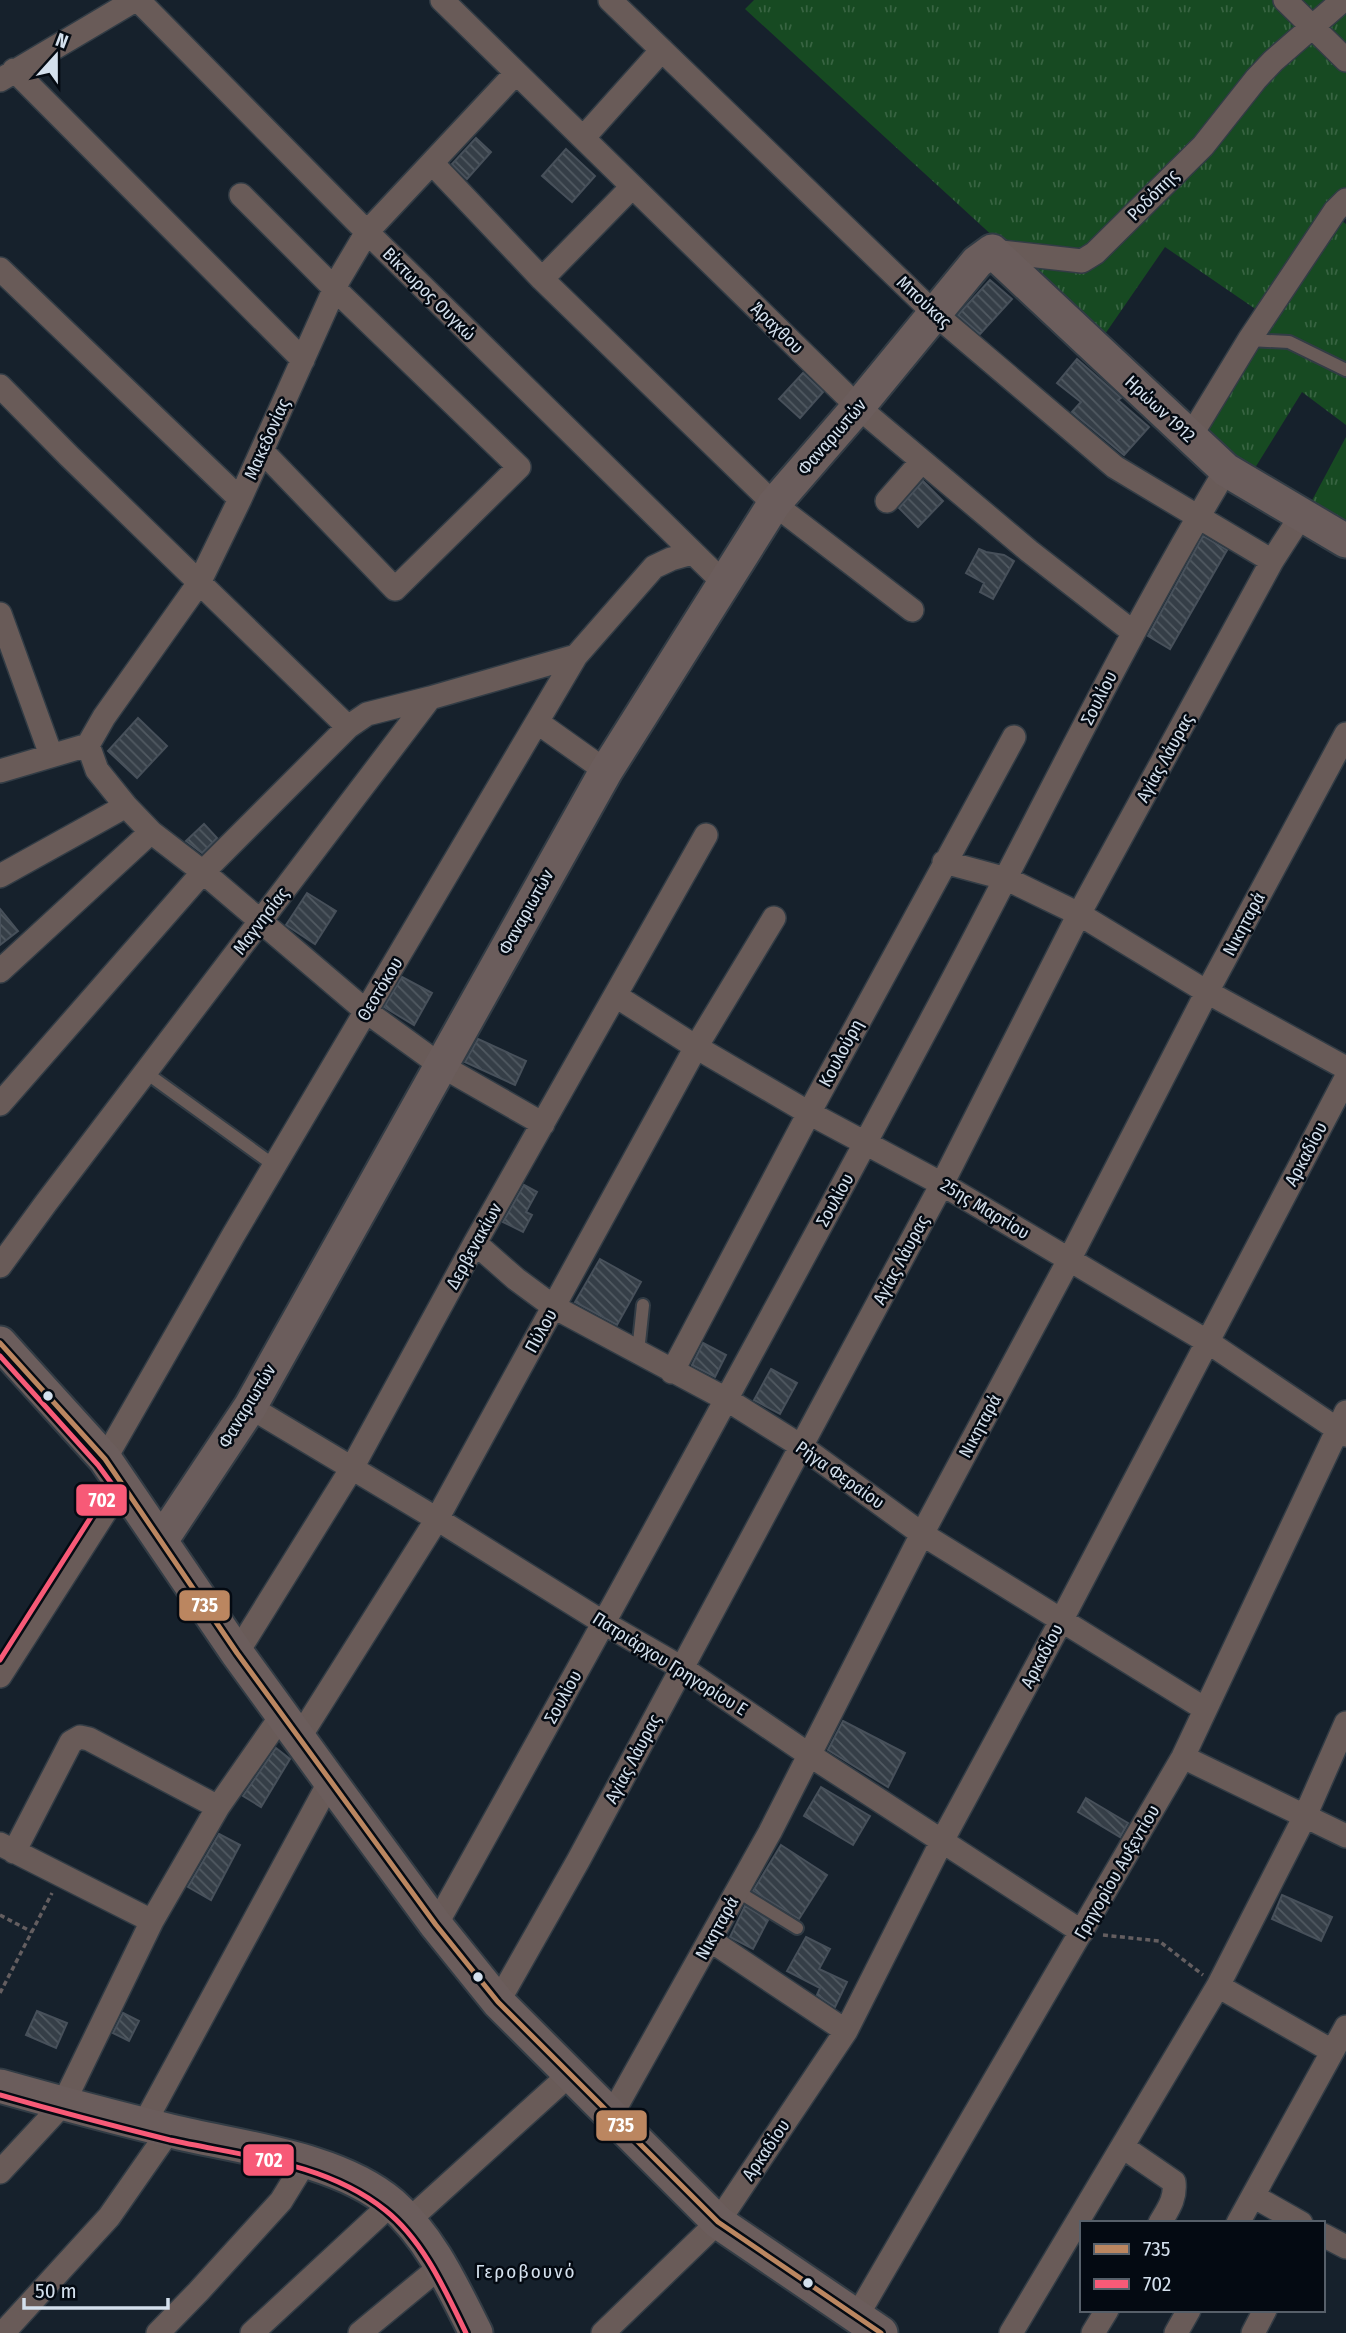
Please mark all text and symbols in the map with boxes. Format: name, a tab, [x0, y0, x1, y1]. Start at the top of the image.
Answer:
north arrow	[21, 21, 91, 91]
text: N	[52, 28, 71, 53]
street label: Ροδόπης	[1123, 164, 1184, 225]
street label: Βίκτωρος Ουγκώ	[378, 243, 480, 345]
street label: Μπούκας	[892, 271, 956, 333]
street label: Άραχθου	[746, 298, 808, 358]
street label: Ηρώων 1912	[1120, 371, 1200, 447]
street label: Φαναριωτών	[793, 394, 871, 480]
street label: Μακεδονίας	[239, 395, 295, 483]
street label: Σουλίου	[1076, 667, 1122, 729]
street label: Αγίας Λάυρας	[1132, 709, 1199, 806]
street label: Φαναριωτών	[494, 866, 558, 958]
street label: Μαγνησίας	[228, 883, 294, 959]
street label: Νικηταρά	[1218, 888, 1270, 960]
street label: Θεοτόκου	[352, 953, 408, 1025]
street label: Κουλούρη	[814, 1015, 868, 1091]
street label: Αρκαδίου	[1280, 1118, 1332, 1190]
street label: Σουλίου	[811, 1170, 859, 1230]
street label: 25ης Μαρτίου	[937, 1174, 1033, 1244]
street label: Δερβενακίων	[441, 1199, 507, 1293]
street label: Αγίας Λάυρας	[868, 1211, 934, 1308]
street label: Πύλου	[520, 1305, 562, 1357]
street label: Φαναριωτών	[213, 1360, 281, 1452]
unlabelled marker	[41, 1389, 55, 1403]
street label: Νικηταρά	[954, 1390, 1006, 1462]
street label: Ρήγα Φεραίου	[791, 1436, 889, 1514]
line badge: 702	[75, 1483, 128, 1517]
text: 702	[89, 1489, 116, 1512]
line badge: 735	[178, 1589, 231, 1622]
text: 735	[192, 1594, 218, 1617]
street label: Πατριάρχου Γρηγορίου Ε	[589, 1607, 751, 1721]
street label: Αρκαδίου	[1016, 1620, 1068, 1692]
street label: Σουλίου	[539, 1667, 587, 1727]
street label: Αγίας Λάυρας	[600, 1710, 666, 1807]
street label: Γρηγορίου Αυξεντίου	[1070, 1801, 1164, 1943]
street label: Νικηταρά	[691, 1892, 743, 1964]
unlabelled marker	[471, 1970, 485, 1984]
line badge: 735	[595, 2109, 648, 2142]
text: 735	[608, 2114, 634, 2137]
street label: Αρκαδίου	[737, 2115, 795, 2185]
line badge: 702	[242, 2143, 295, 2177]
text: 702	[256, 2149, 283, 2172]
legend	[1080, 2221, 1325, 2312]
text: 735	[1143, 2236, 1170, 2262]
district label: Γεροβουνό	[475, 2260, 577, 2283]
scale bar	[24, 2266, 168, 2310]
text: 702	[1143, 2271, 1171, 2297]
unlabelled marker	[801, 2276, 815, 2290]
text: 50 m	[35, 2278, 77, 2304]

